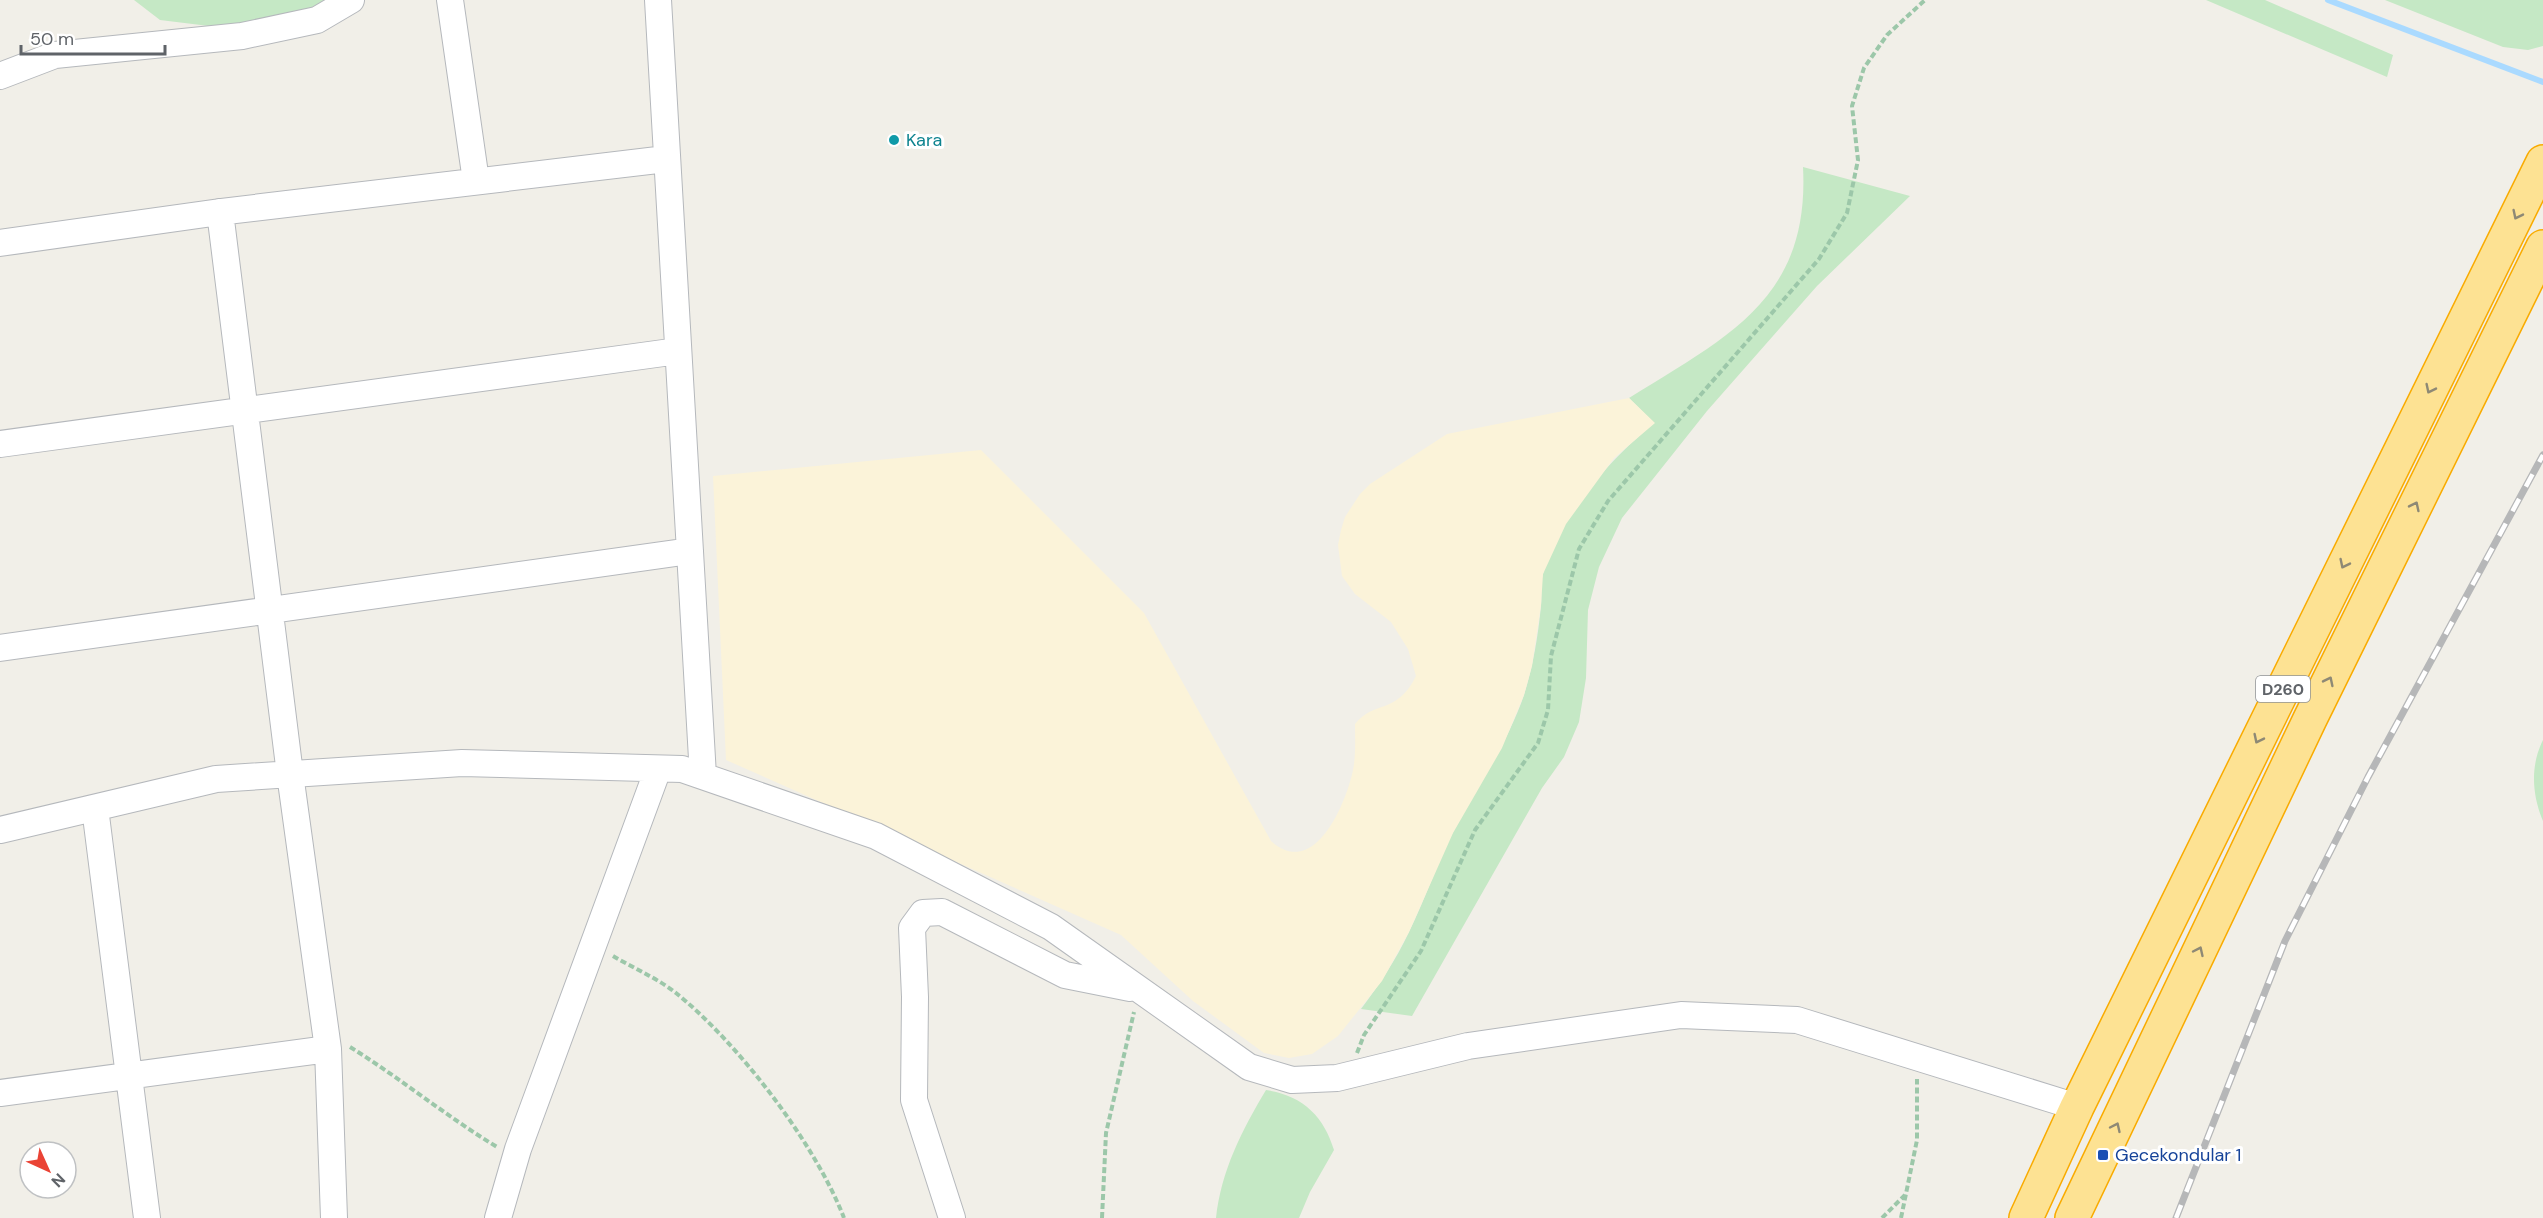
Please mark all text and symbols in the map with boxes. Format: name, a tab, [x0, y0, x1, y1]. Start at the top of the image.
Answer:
scale bar	[21, 18, 165, 56]
text: 50 m	[30, 27, 74, 51]
place label: Kara	[906, 128, 942, 152]
marker: Kara	[887, 133, 901, 147]
one-way arrow	[2513, 208, 2524, 219]
one-way arrow	[2426, 383, 2438, 394]
one-way arrow	[2408, 501, 2420, 512]
one-way arrow	[2340, 558, 2352, 569]
road number: D260	[2256, 676, 2310, 702]
one-way arrow	[2321, 676, 2333, 687]
one-way arrow	[2254, 733, 2266, 744]
one-way arrow	[2192, 947, 2204, 958]
one-way arrow	[2108, 1123, 2120, 1134]
north arrow	[18, 1140, 78, 1200]
place label: Gecekondular 1	[2115, 1143, 2241, 1167]
marker: Gecekondular 1	[2096, 1148, 2110, 1162]
text: N	[47, 1169, 70, 1192]

